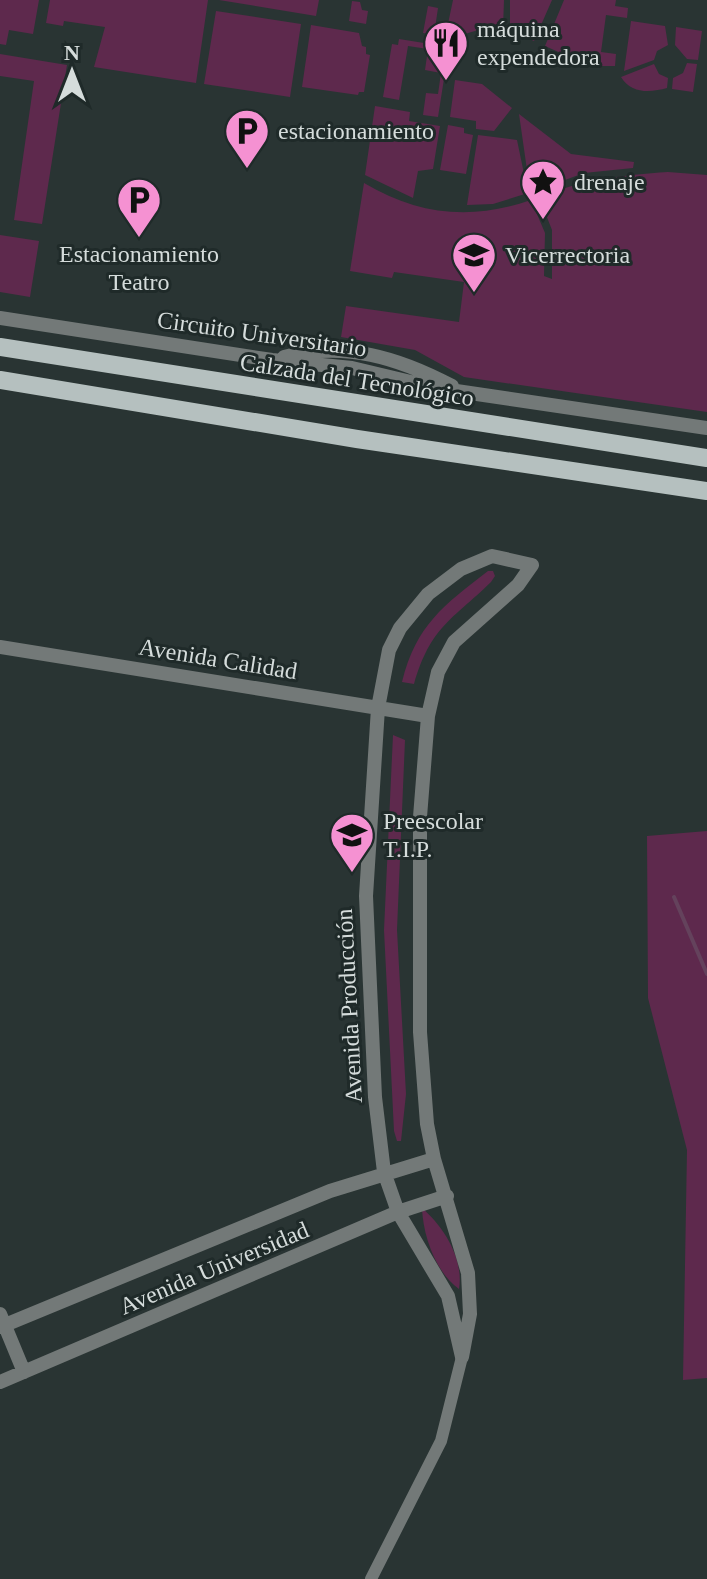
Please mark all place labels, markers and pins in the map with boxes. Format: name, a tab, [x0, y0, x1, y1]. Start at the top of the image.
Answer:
place label: máquina expendedora	[477, 16, 600, 70]
restaurant icon: máquina expendedora	[422, 19, 470, 82]
parking icon: estacionamiento	[223, 107, 271, 170]
place label: estacionamiento	[278, 118, 434, 144]
place icon: drenaje	[519, 158, 567, 221]
place label: drenaje	[574, 169, 645, 195]
parking icon: Estacionamiento Teatro	[115, 176, 163, 239]
school or university icon: Vicerrectoria	[450, 231, 498, 294]
place label: Estacionamiento Teatro	[59, 241, 219, 295]
place label: Vicerrectoria	[505, 242, 630, 268]
place label: Preescolar T.I.P.	[383, 808, 483, 862]
school or university icon: Preescolar T.I.P.	[328, 811, 376, 874]

